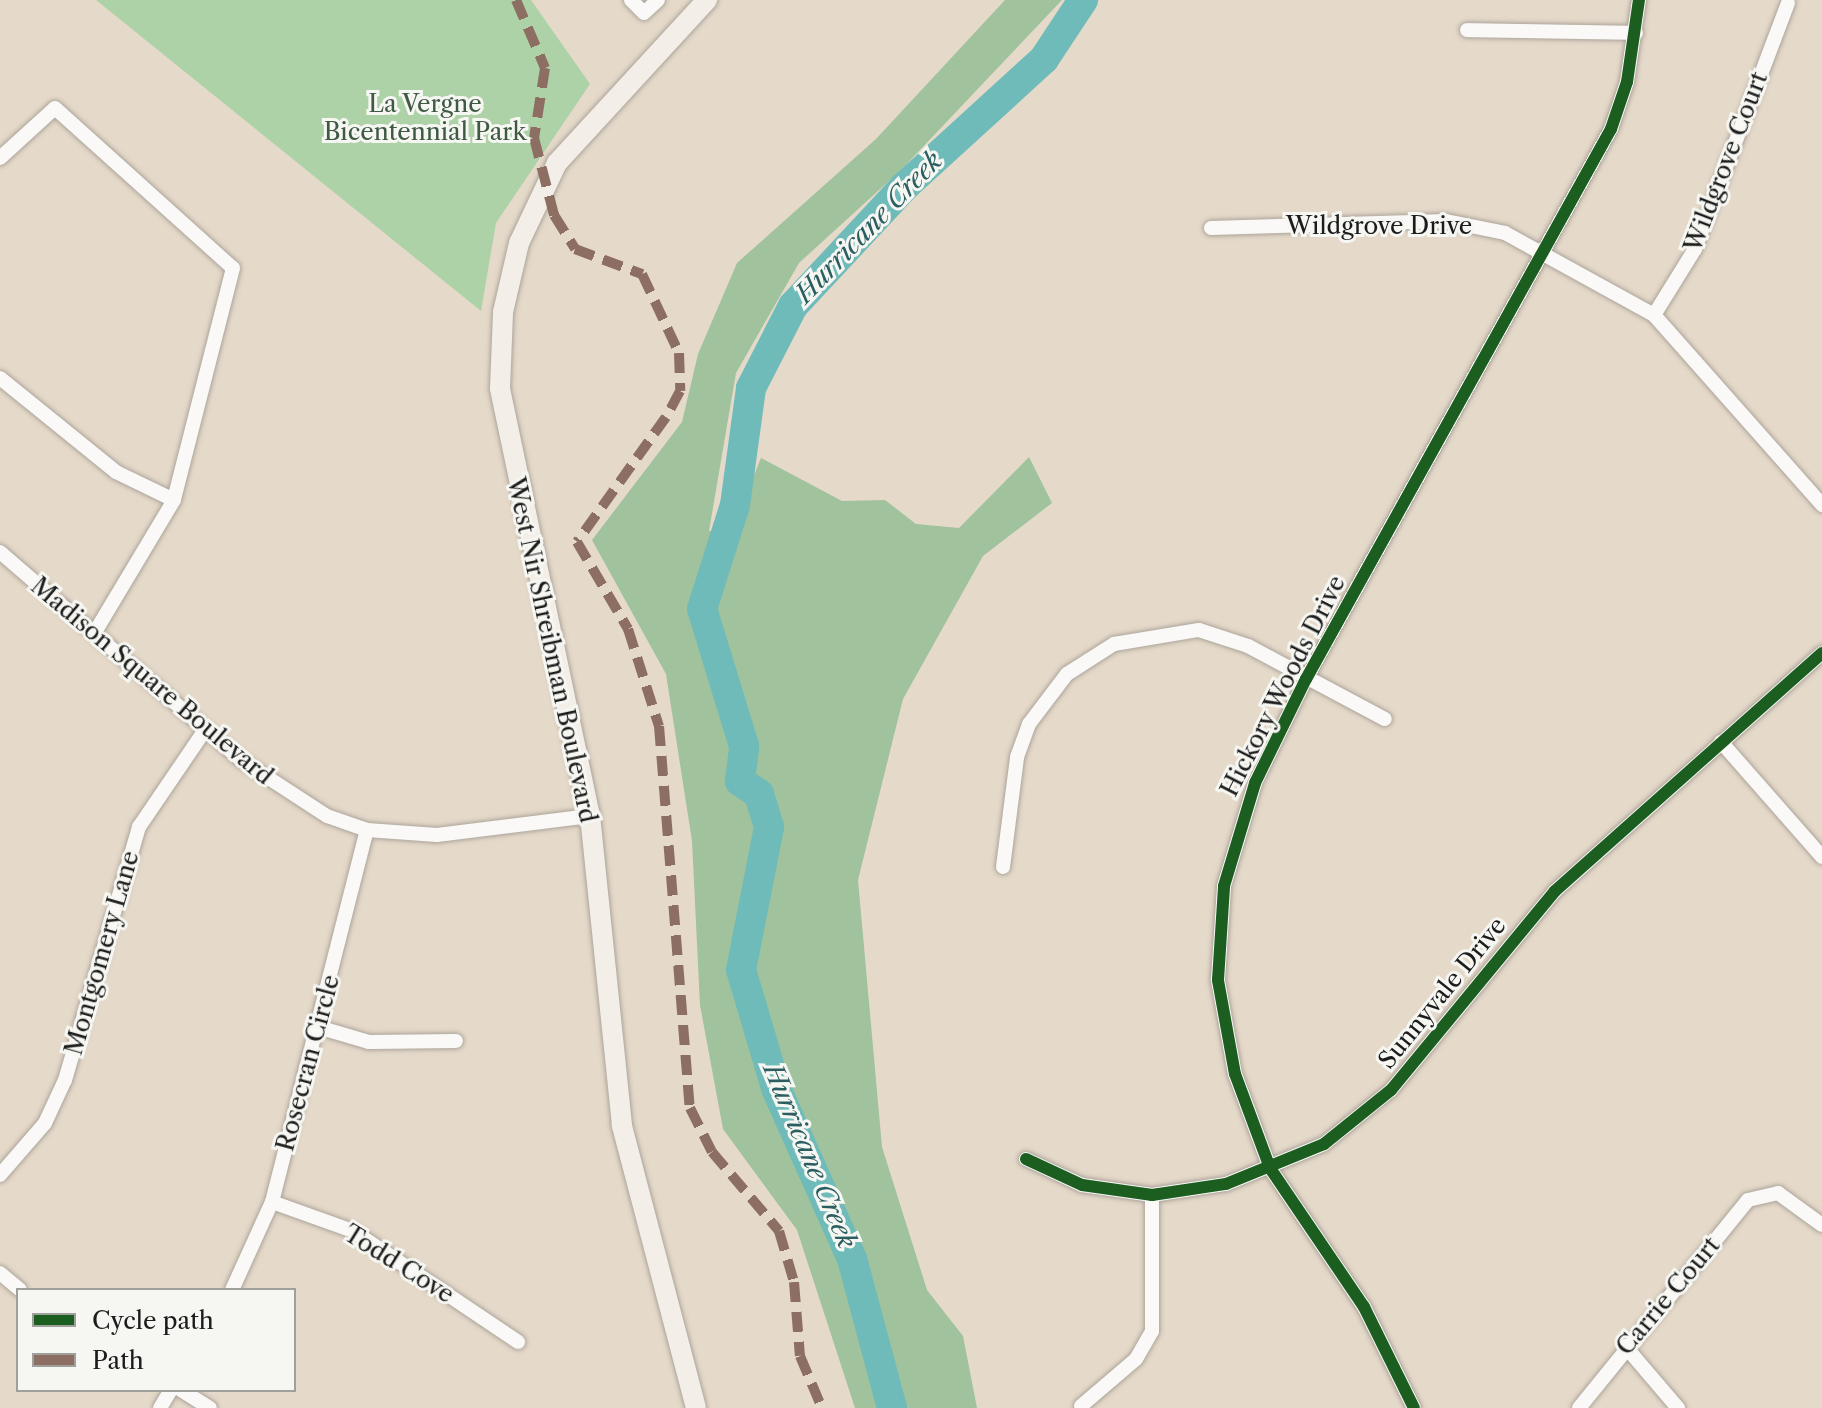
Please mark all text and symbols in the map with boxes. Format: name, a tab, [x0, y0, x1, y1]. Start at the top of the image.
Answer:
street label: Wildgrove Court	[1678, 68, 1774, 256]
park label: La Vergne Bicentennial Park	[324, 90, 526, 146]
water label: Hurricane Creek	[789, 146, 949, 310]
street label: Wildgrove Drive	[1286, 212, 1472, 240]
street label: West Nir Shreibman Boulevard	[501, 474, 603, 826]
street label: Hickory Woods Drive	[1214, 570, 1352, 802]
street label: Madison Square Boulevard	[25, 571, 279, 791]
street label: Montgomery Lane	[59, 847, 145, 1059]
street label: Sunnyvale Drive	[1372, 912, 1512, 1074]
street label: Rosecran Circle	[271, 972, 345, 1154]
water label: Hurricane Creek	[756, 1059, 862, 1253]
street label: Todd Cove	[339, 1219, 459, 1309]
street label: Carrie Court	[1610, 1231, 1726, 1361]
legend	[16, 1288, 296, 1392]
text: Cycle path	[92, 1306, 214, 1335]
text: Path	[92, 1346, 144, 1375]

